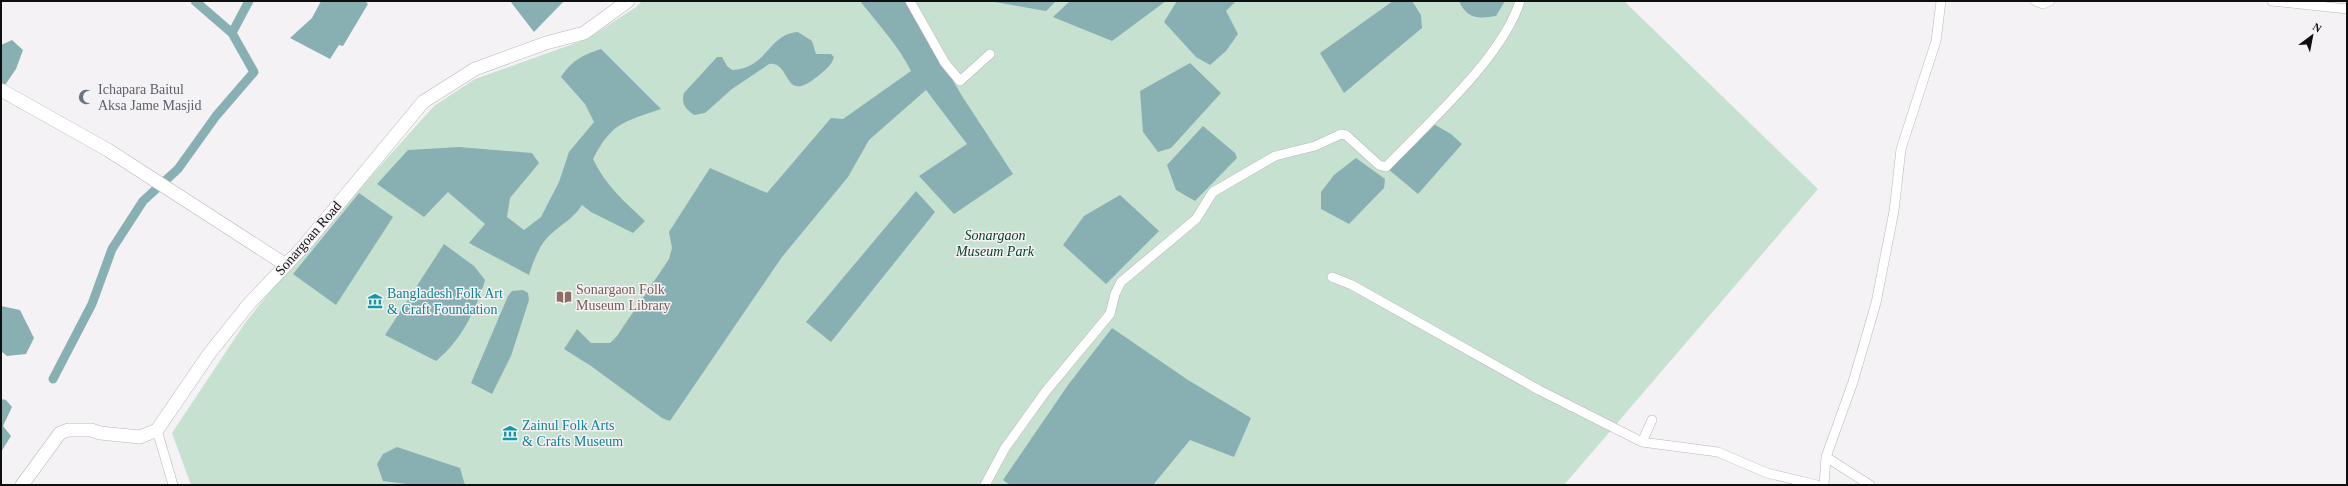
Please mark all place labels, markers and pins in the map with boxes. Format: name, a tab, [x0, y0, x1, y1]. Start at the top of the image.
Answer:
place label: Ichapara Baitul Aksa Jame Masjid	[98, 82, 201, 113]
mosque icon: Ichapara Baitul Aksa Jame Masjid	[77, 88, 95, 106]
place label: Sonargaon Folk Museum Library	[576, 282, 670, 313]
place label: Bangladesh Folk Art & Craft Foundation	[387, 286, 503, 317]
library icon: Sonargaon Folk Museum Library	[555, 288, 573, 306]
museum icon: Bangladesh Folk Art & Craft Foundation	[366, 292, 384, 310]
place label: Zainul Folk Arts & Crafts Museum	[522, 418, 623, 449]
museum icon: Zainul Folk Arts & Crafts Museum	[501, 424, 519, 442]

